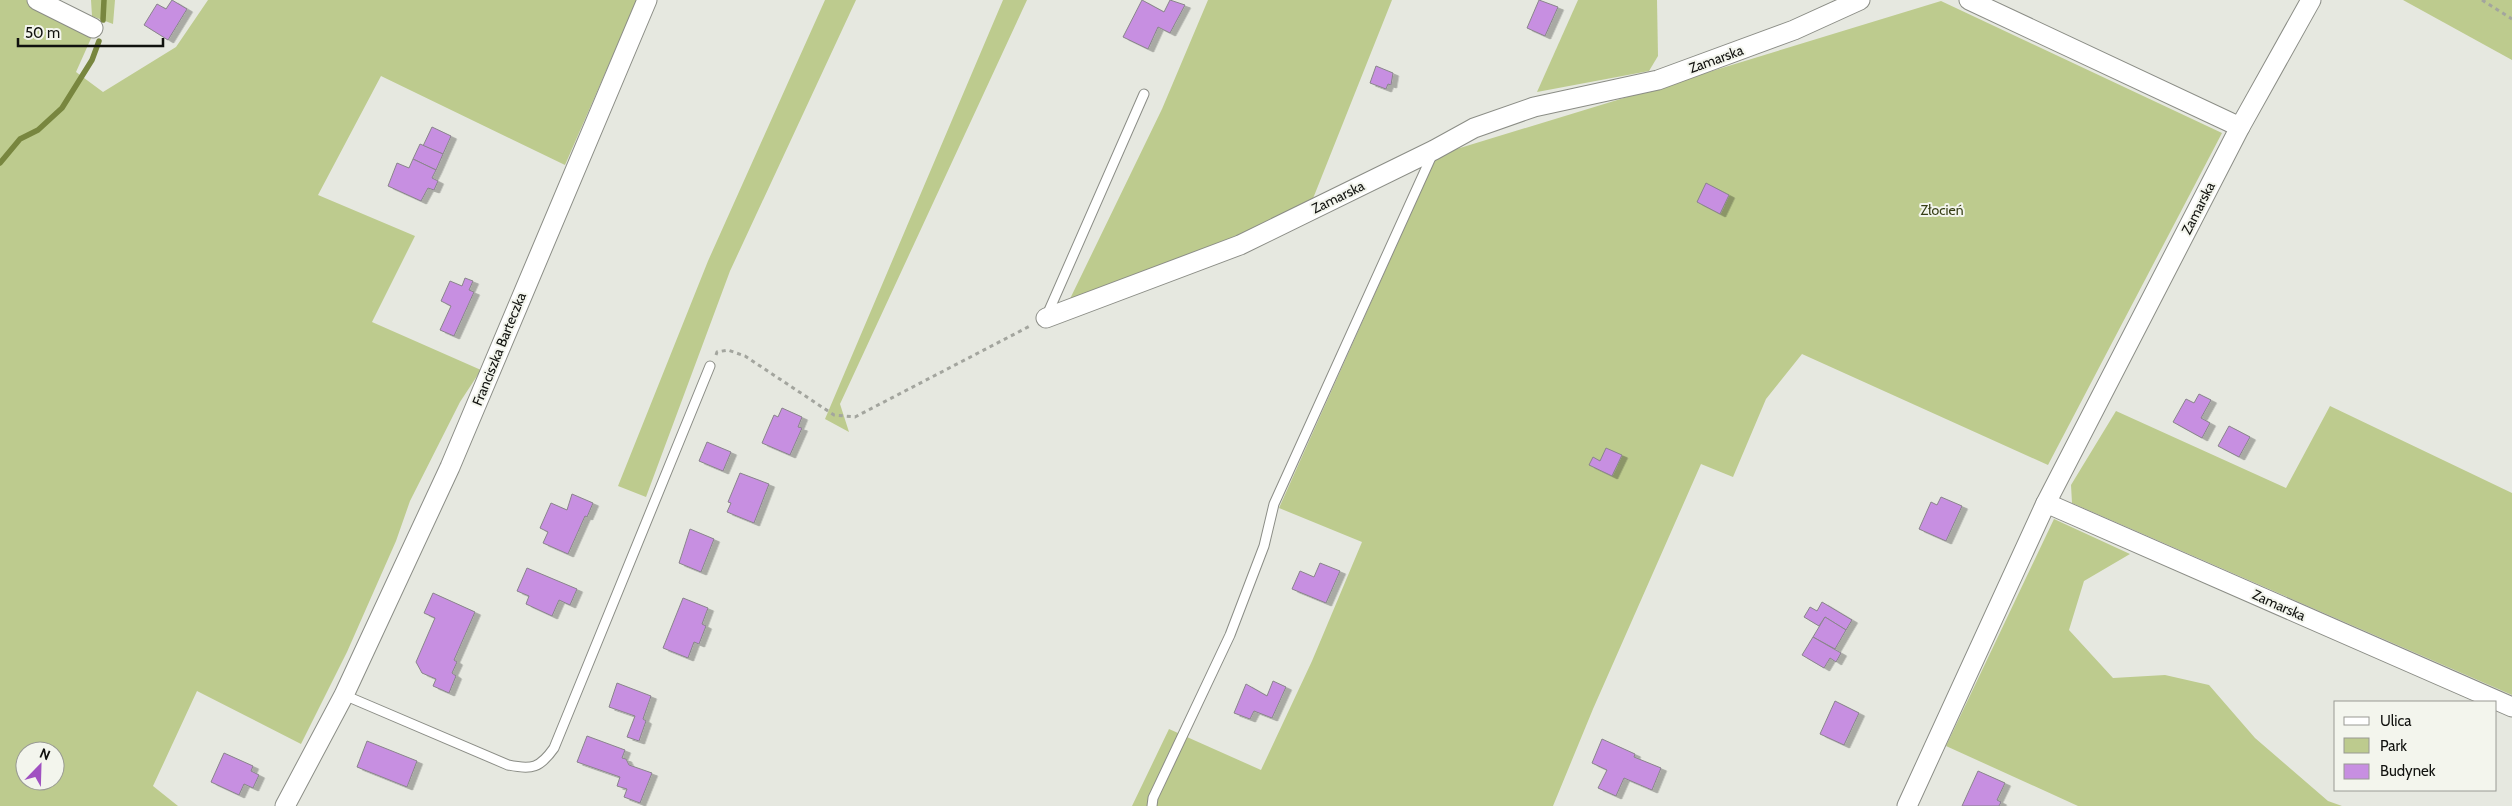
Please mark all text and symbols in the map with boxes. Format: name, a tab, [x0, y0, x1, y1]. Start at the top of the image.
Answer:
scale bar	[18, 15, 162, 47]
text: 50 m	[25, 24, 60, 42]
street label: Zamarska	[1686, 41, 1746, 77]
street label: Zamarska	[1309, 176, 1368, 217]
street label: Zamarska	[2177, 179, 2219, 237]
park label: Złocień	[1920, 201, 1964, 219]
street label: Franciszka Barteczka	[468, 289, 530, 408]
street label: Zamarska	[2250, 585, 2309, 625]
legend	[2334, 701, 2497, 791]
text: Ulica	[2380, 712, 2412, 730]
text: Park	[2380, 737, 2407, 755]
north arrow	[15, 741, 65, 791]
text: N	[37, 744, 53, 764]
text: Budynek	[2380, 762, 2436, 780]

